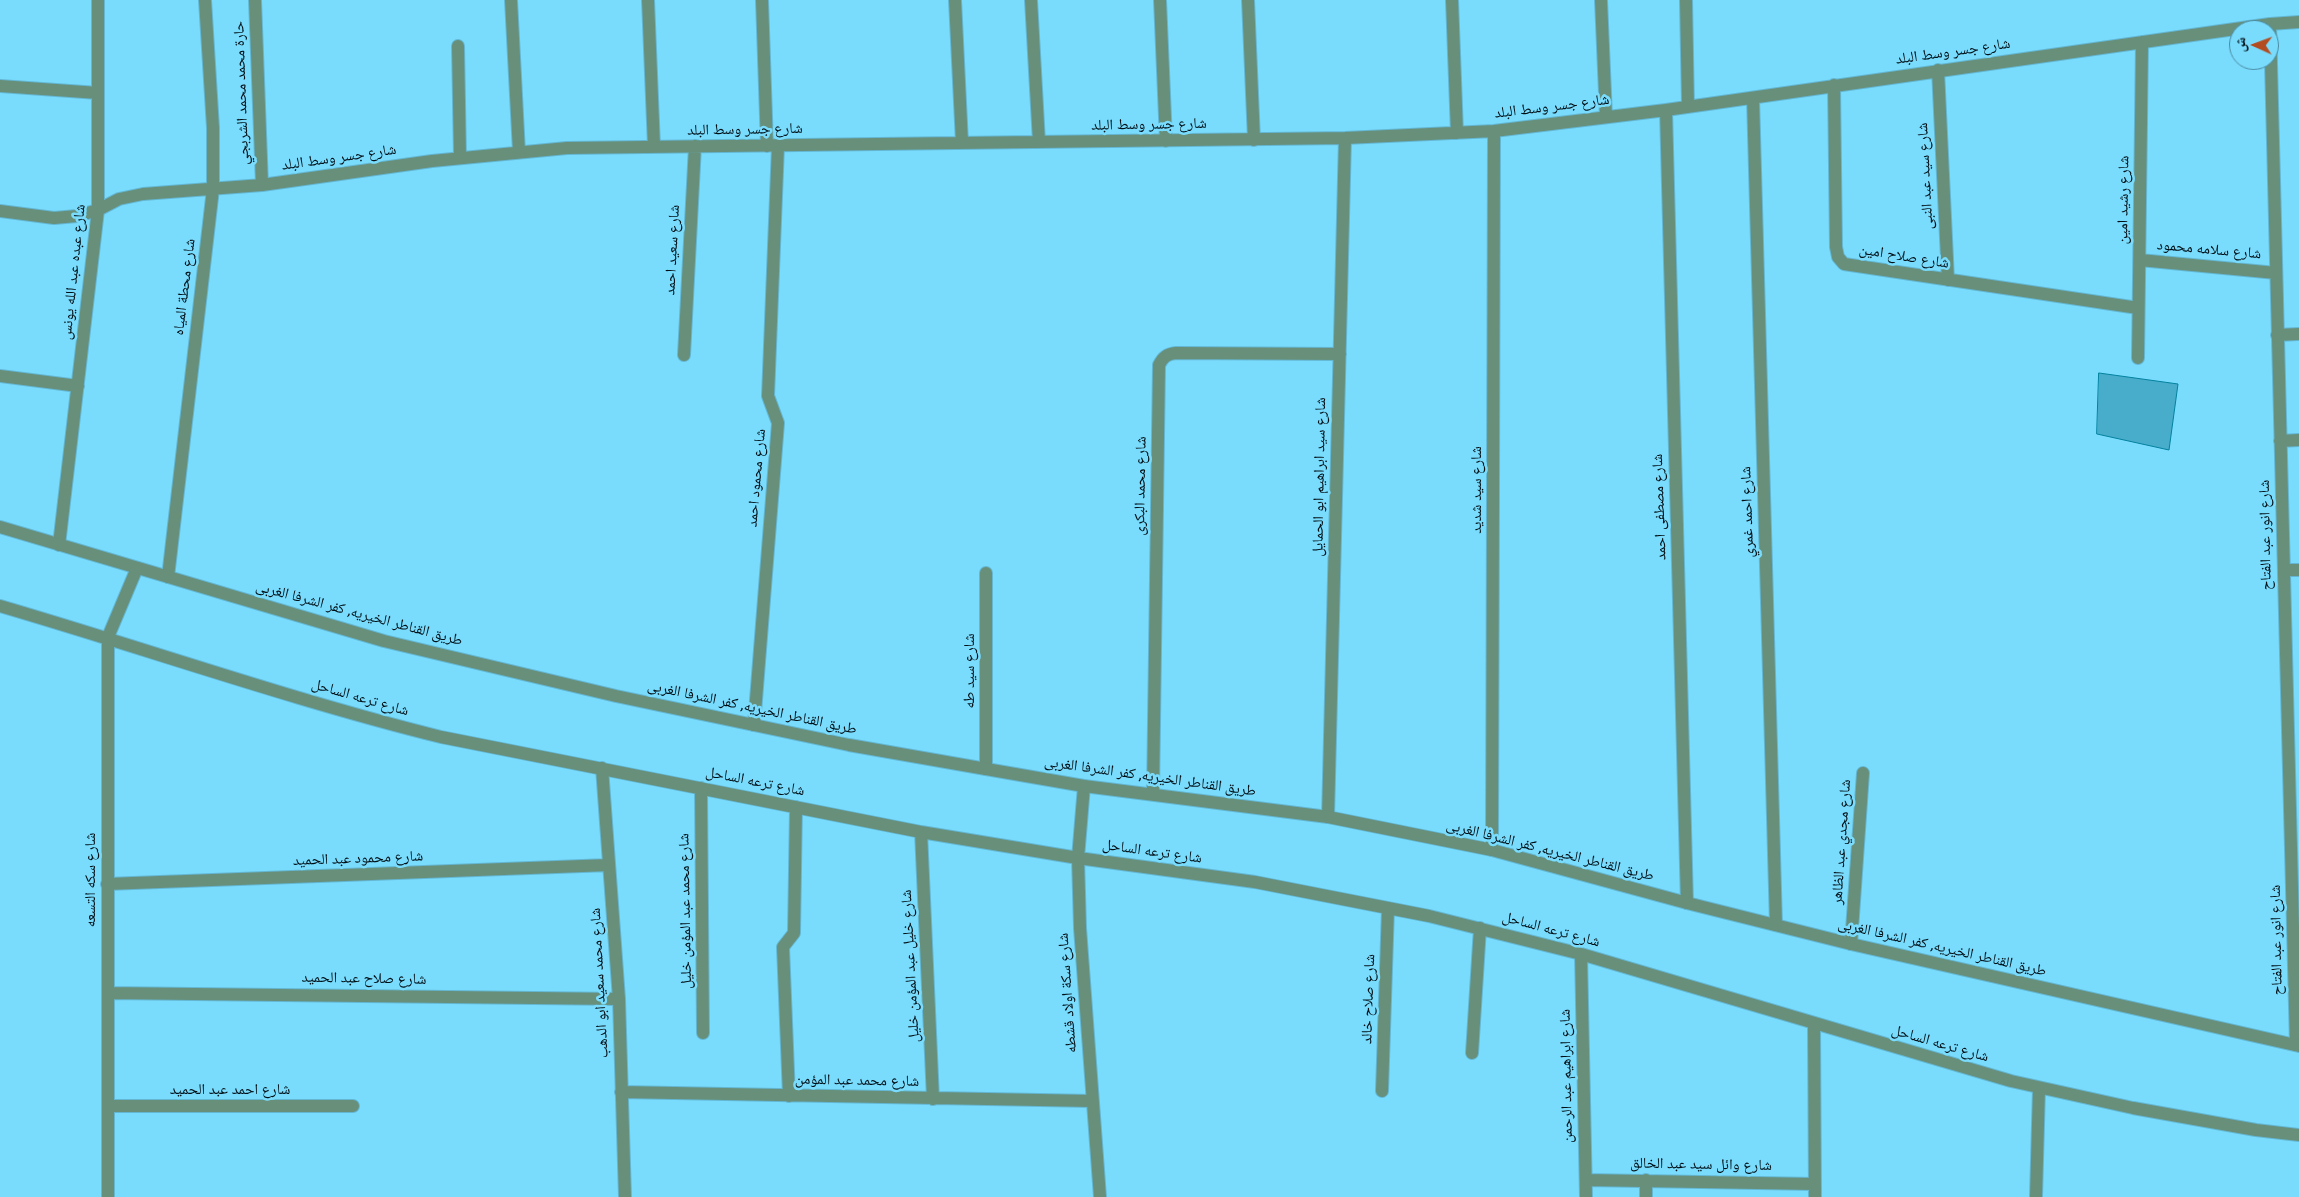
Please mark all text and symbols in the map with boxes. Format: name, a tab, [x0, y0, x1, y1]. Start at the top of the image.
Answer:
north arrow	[2229, 20, 2279, 70]
street label: حارة محمد محمد الشربجي	[230, 21, 254, 165]
street label: شارع جسر وسط البلد	[1894, 35, 2012, 69]
text: ش	[2232, 37, 2248, 52]
street label: شارع جسر وسط البلد	[1494, 91, 1610, 123]
street label: شارع جسر وسط البلد	[1091, 115, 1207, 135]
street label: شارع جسر وسط البلد	[687, 120, 803, 140]
street label: شارع سيد عبد النبى	[1914, 122, 1938, 230]
street label: شارع جسر وسط البلد	[280, 141, 398, 175]
street label: شارع رشيد امين	[2114, 155, 2134, 245]
street label: شارع عبده عبد الله يونس	[58, 203, 90, 341]
street label: شارع سعيد احمد	[662, 204, 684, 296]
street label: شارع سلامه محمود	[2156, 236, 2262, 264]
street label: شارع محطة المياه	[170, 238, 200, 336]
street label: شارع صلاح امين	[1858, 241, 1950, 273]
street label: شارع سيد ابراهيم ابو الحمايل	[1310, 397, 1330, 557]
street label: شارع محمود احمد	[744, 428, 770, 528]
street label: شارع محمد البكرى	[1131, 436, 1151, 536]
street label: شارع سيد شديد	[1468, 446, 1486, 534]
street label: شارع مصطفى احمد	[1649, 454, 1671, 560]
street label: شارع احمد غمري	[1737, 466, 1759, 558]
street label: شارع انور عبد الفتاح	[2256, 480, 2276, 590]
street label: طريق القناطر الخيريه, كفر الشرفا الغربى	[254, 578, 464, 650]
street label: شارع سيد طه	[961, 633, 979, 709]
street label: شارع ترعه الساحل	[309, 676, 411, 720]
street label: طريق القناطر الخيريه, كفر الشرفا الغربى	[646, 677, 858, 739]
street label: طريق القناطر الخيريه, كفر الشرفا الغربى	[1043, 753, 1257, 801]
street label: شارع ترعه الساحل	[704, 764, 806, 800]
street label: شارع مجدي عبد الظاهر	[1829, 779, 1855, 905]
street label: طريق القناطر الخيريه, كفر الشرفا الغربى	[1444, 816, 1656, 886]
street label: شارع سكه التسعه	[82, 833, 100, 927]
street label: شارع محمد عبد المؤمن خليل	[676, 833, 696, 989]
street label: شارع ترعه الساحل	[1101, 836, 1203, 868]
street label: شارع محمود عبد الحميد	[293, 848, 423, 870]
street label: شارع انور عبد الفتاح	[2267, 885, 2287, 995]
street label: شارع خليل عبد المؤمن خليل	[898, 889, 924, 1043]
street label: شارع محمد سعيد ابو الدهب	[587, 907, 613, 1059]
street label: شارع ترعه الساحل	[1500, 908, 1602, 952]
street label: طريق القناطر الخيريه, كفر الشرفا الغربى	[1836, 915, 2048, 981]
street label: شارع سكة اولاد قشطه	[1055, 932, 1081, 1054]
street label: شارع صلاح خالد	[1358, 954, 1380, 1044]
street label: شارع صلاح عبد الحميد	[302, 969, 426, 989]
street label: شارع ابراهيم عبد الرحمن	[1557, 1009, 1577, 1143]
street label: شارع ترعه الساحل	[1889, 1022, 1991, 1066]
street label: شارع محمد عبد المؤمن	[795, 1071, 919, 1091]
street label: شارع احمد عبد الحميد	[170, 1081, 290, 1099]
street label: شارع وائل سيد عبد الخالق	[1630, 1155, 1772, 1175]

